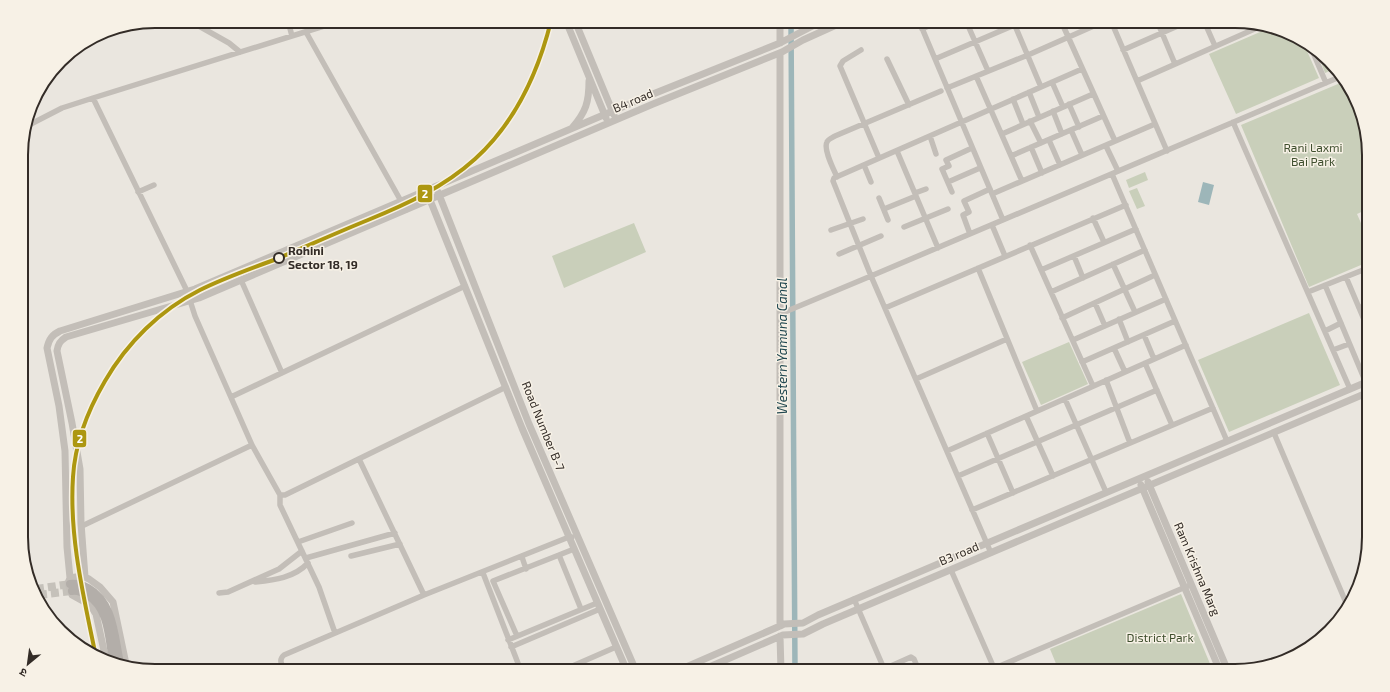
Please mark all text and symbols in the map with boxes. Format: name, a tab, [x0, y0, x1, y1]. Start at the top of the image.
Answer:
street label: B4 road	[610, 85, 655, 115]
park label: Rani Laxmi Bai Park	[1283, 140, 1343, 168]
line badge: 2	[417, 184, 433, 203]
text: 2	[422, 187, 428, 200]
place label: Rohini Sector 18, 19	[288, 243, 358, 271]
marker: Rohini Sector 18, 19	[273, 252, 285, 264]
water label: Western Yamuna Canal	[774, 277, 790, 414]
street label: Road Number B-7	[520, 379, 568, 472]
line badge: 2	[72, 429, 87, 448]
text: 2	[77, 432, 83, 445]
street label: Ram Krishna Marg	[1172, 520, 1224, 618]
street label: B3 road	[937, 538, 981, 568]
park label: District Park	[1126, 630, 1194, 644]
north arrow	[8, 644, 48, 684]
text: उ	[16, 666, 29, 680]

